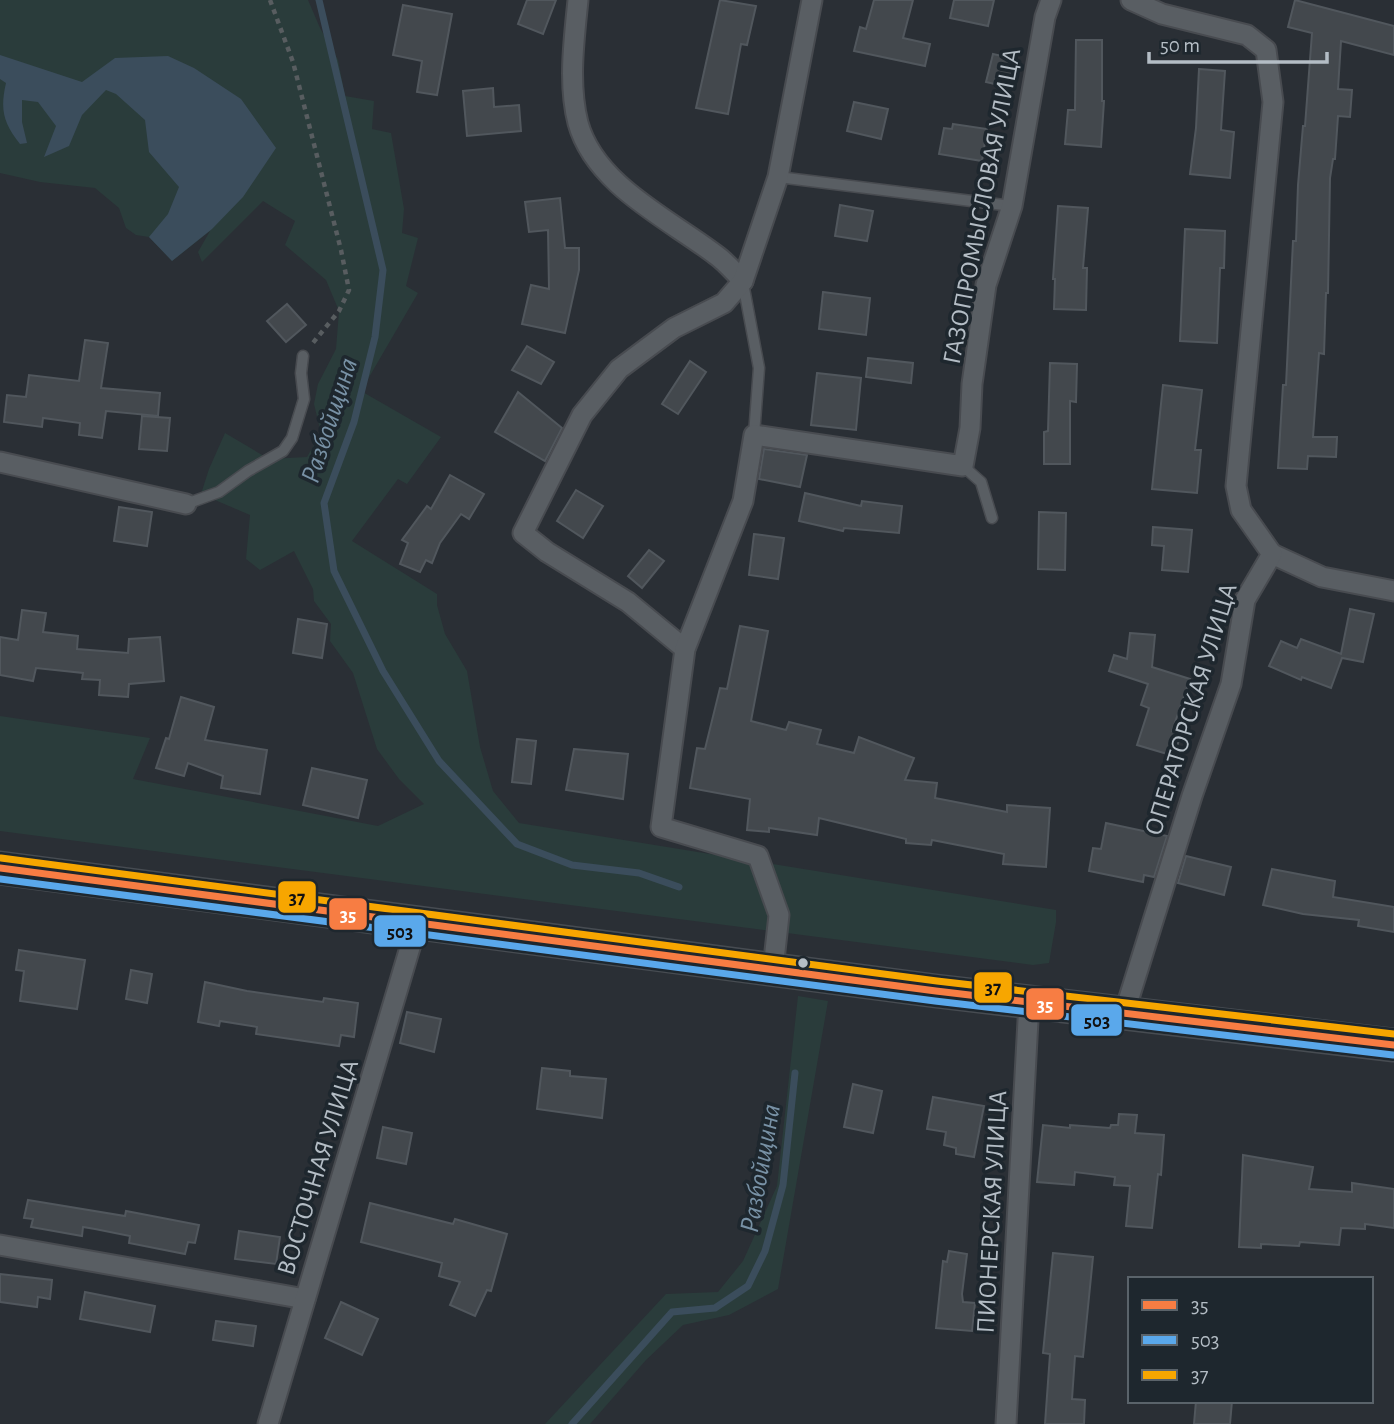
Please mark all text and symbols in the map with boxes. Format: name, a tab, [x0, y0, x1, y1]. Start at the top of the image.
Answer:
scale bar	[1149, 21, 1328, 65]
text: 50 m	[1160, 35, 1200, 56]
street label: ГАЗОПРОМЫСЛОВАЯ УЛИЦА	[939, 46, 1025, 367]
water label: Разбойщина	[297, 355, 363, 487]
street label: ОПЕРАТОРСКАЯ УЛИЦА	[1140, 580, 1242, 838]
line badge: 37	[277, 880, 317, 914]
text: 37	[289, 889, 305, 908]
line badge: 35	[328, 897, 368, 931]
text: 35	[340, 906, 356, 925]
line badge: 503	[373, 914, 427, 948]
text: 503	[387, 923, 413, 942]
unlabelled marker	[796, 956, 810, 970]
line badge: 37	[973, 971, 1013, 1004]
text: 37	[985, 979, 1001, 998]
line badge: 35	[1025, 987, 1065, 1021]
text: 35	[1037, 996, 1053, 1015]
line badge: 503	[1070, 1003, 1123, 1037]
text: 503	[1084, 1012, 1110, 1031]
street label: ВОСТОЧНАЯ УЛИЦА	[273, 1056, 363, 1278]
street label: ПИОНЕРСКАЯ УЛИЦА	[973, 1090, 1011, 1334]
water label: Разбойщина	[736, 1102, 786, 1235]
legend	[1128, 1277, 1373, 1403]
text: 35	[1191, 1295, 1208, 1316]
text: 503	[1191, 1330, 1220, 1351]
text: 37	[1191, 1365, 1209, 1386]

